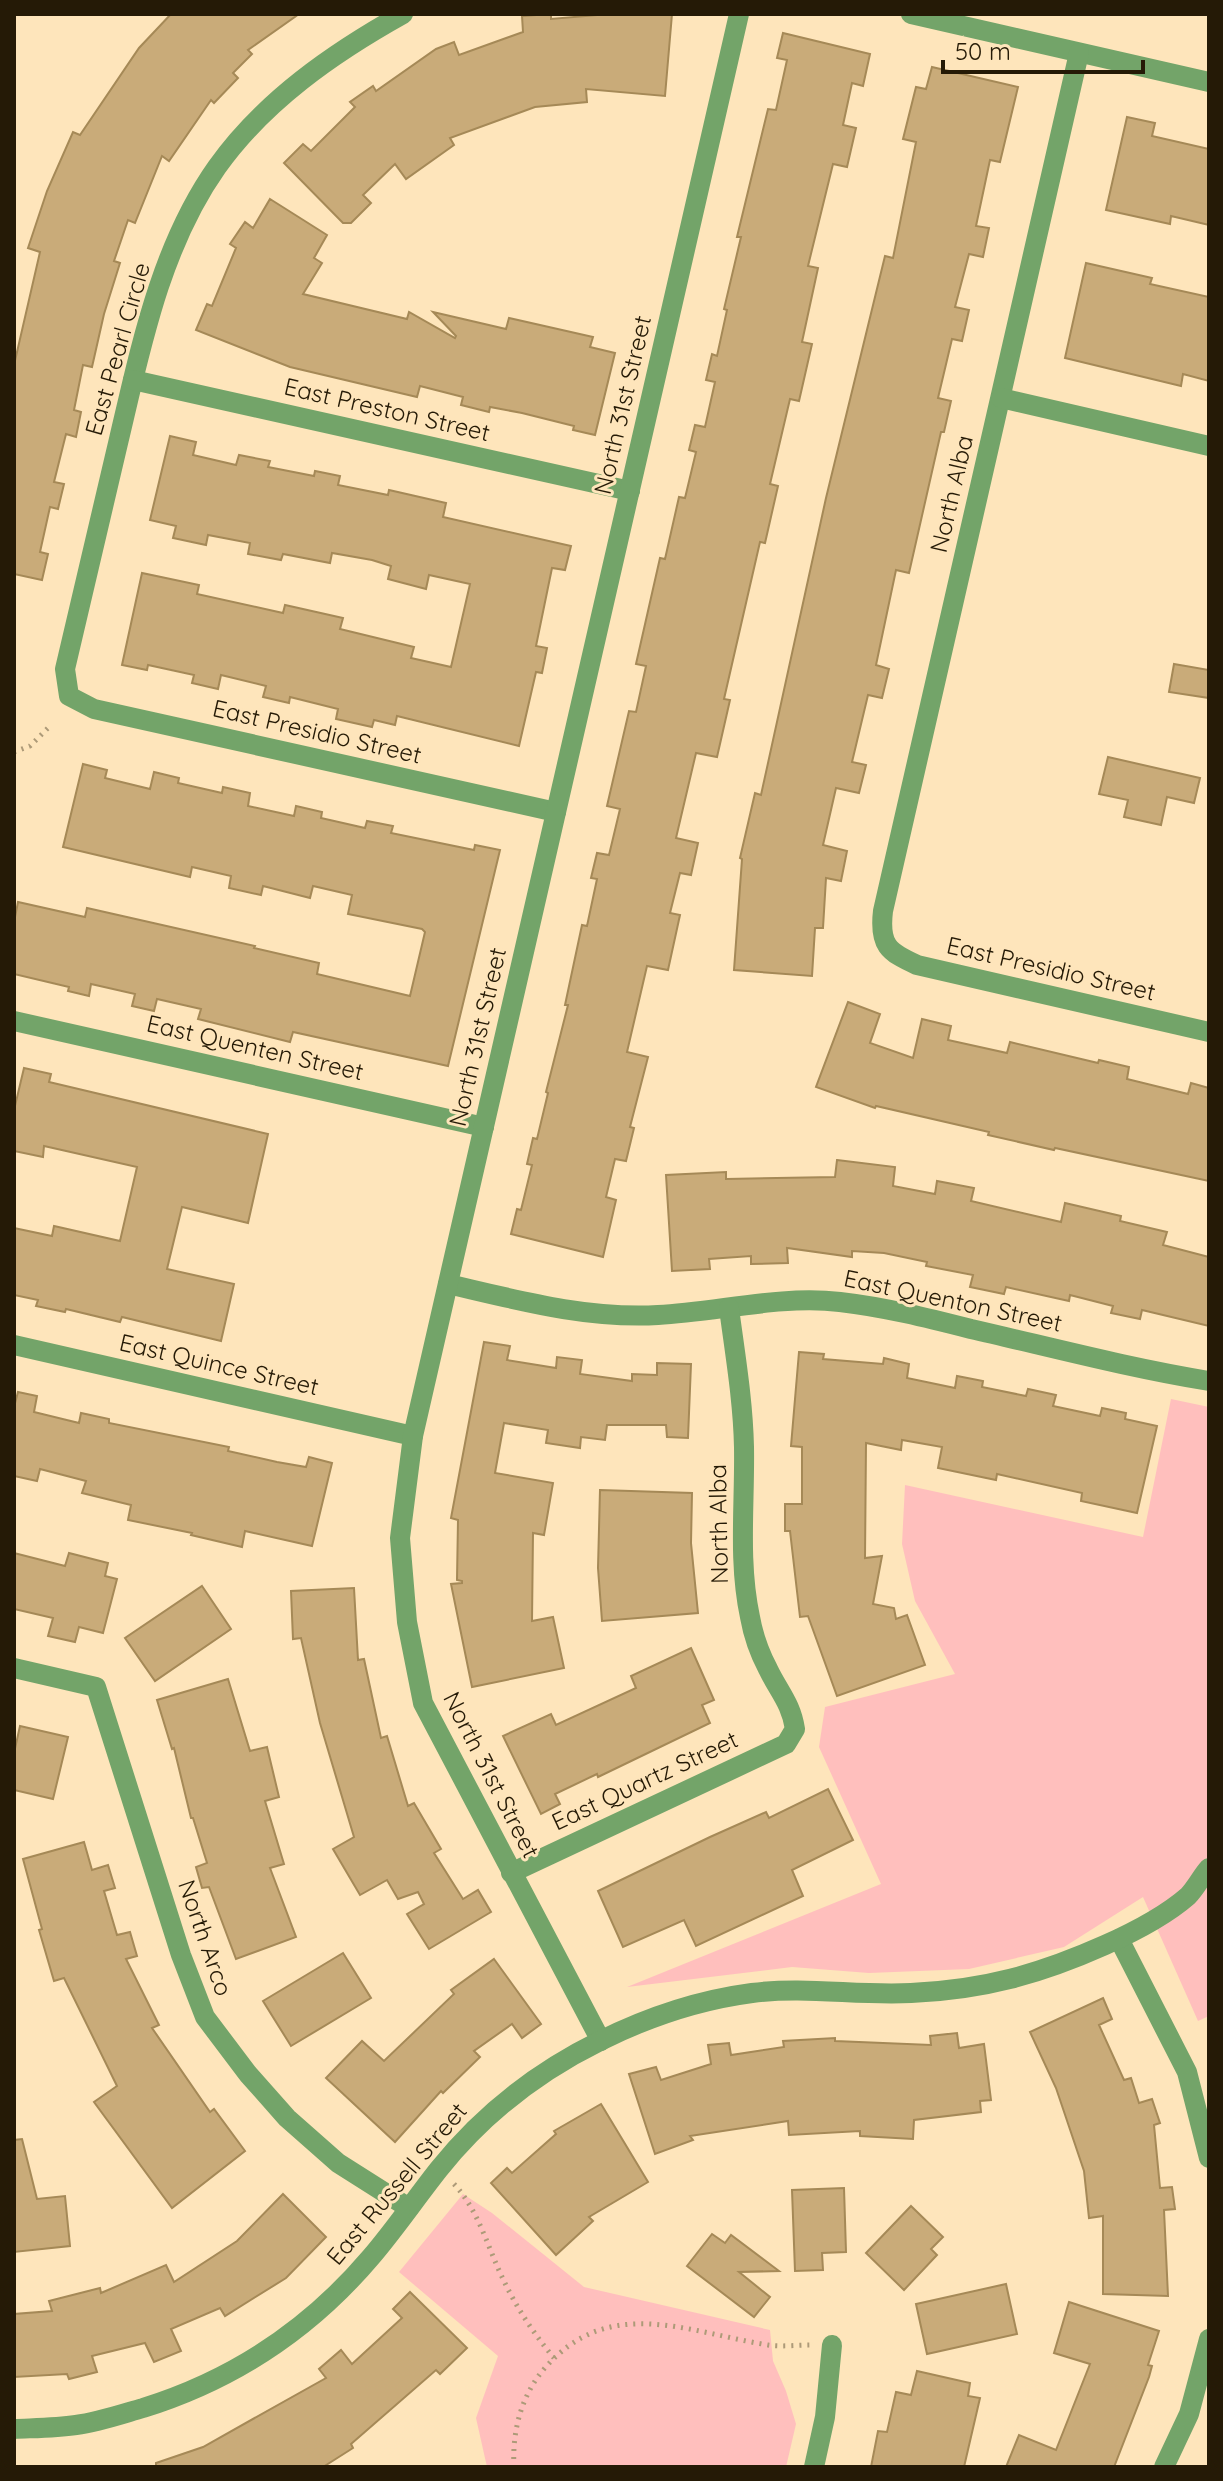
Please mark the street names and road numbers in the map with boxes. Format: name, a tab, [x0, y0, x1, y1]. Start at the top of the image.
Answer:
street label: East Pearl Circle	[78, 259, 156, 439]
street label: North 31st Street	[587, 312, 657, 497]
street label: East Preston Street	[281, 371, 493, 447]
street label: North Alba	[923, 432, 979, 555]
street label: East Presidio Street	[210, 692, 425, 770]
street label: East Presidio Street	[944, 929, 1159, 1007]
street label: North 31st Street	[442, 944, 512, 1129]
street label: East Quenten Street	[144, 1008, 366, 1087]
street label: East Quenton Street	[841, 1262, 1065, 1338]
street label: East Quince Street	[117, 1327, 322, 1402]
street label: North Alba	[702, 1464, 734, 1584]
street label: North 31st Street	[437, 1686, 547, 1863]
street label: East Quartz Street	[547, 1724, 742, 1836]
street label: North Arco	[172, 1876, 240, 2000]
street label: East Russell Street	[320, 2096, 473, 2271]

